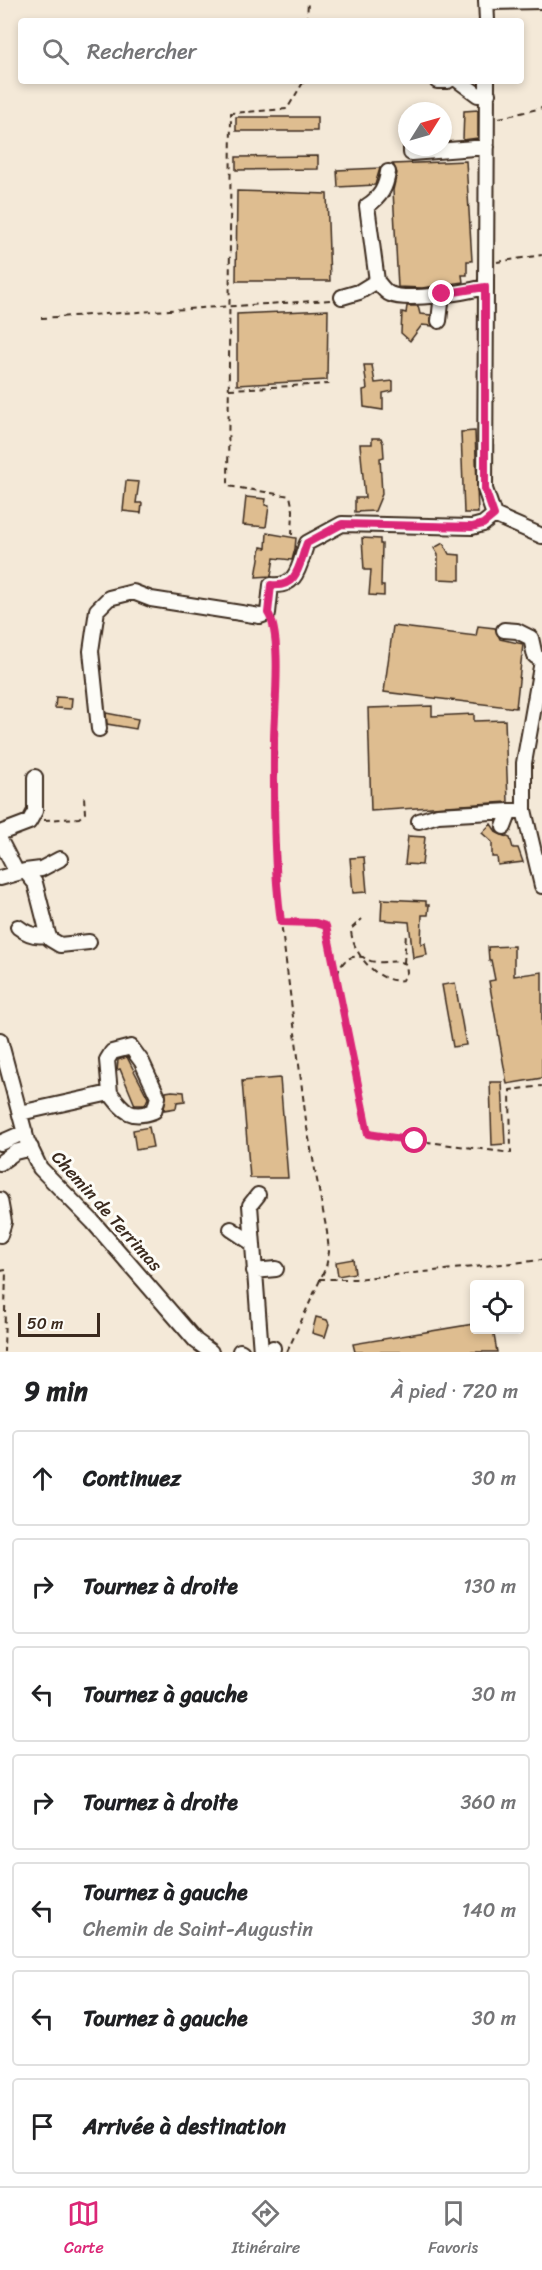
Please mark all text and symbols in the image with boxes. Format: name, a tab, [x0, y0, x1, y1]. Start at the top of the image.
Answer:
search box	[18, 18, 524, 84]
text: Rechercher	[87, 32, 197, 71]
icon: search	[39, 35, 72, 68]
north arrow	[398, 102, 452, 156]
route end	[428, 280, 454, 306]
route start	[401, 1127, 427, 1153]
street label: Chemin de Terrimas	[43, 1143, 171, 1280]
map controls	[470, 1280, 524, 1334]
button: locate	[470, 1280, 524, 1334]
text: 50 m	[27, 1309, 63, 1338]
scale bar	[18, 1310, 100, 1338]
text: 9 min	[24, 1368, 88, 1414]
text: À pied · 720 m	[391, 1374, 518, 1409]
text: Continuez	[83, 1459, 181, 1498]
text: 30 m	[472, 1461, 516, 1496]
icon: ahead	[26, 1462, 59, 1495]
text: Tournez à droite	[83, 1567, 238, 1606]
text: 130 m	[463, 1569, 516, 1604]
icon: right	[26, 1570, 59, 1603]
text: Tournez à gauche	[83, 1675, 248, 1714]
text: 30 m	[472, 1677, 516, 1712]
icon: left	[26, 1678, 59, 1711]
text: Tournez à droite	[83, 1783, 238, 1822]
text: 360 m	[460, 1785, 516, 1820]
icon: right	[26, 1786, 59, 1819]
text: Tournez à gauche	[83, 1873, 248, 1912]
text: 140 m	[462, 1893, 516, 1928]
icon: left	[26, 1894, 59, 1927]
text: Chemin de Saint-Augustin	[83, 1912, 313, 1947]
text: Tournez à gauche	[83, 1999, 248, 2038]
text: 30 m	[472, 2001, 516, 2036]
icon: left	[26, 2002, 59, 2035]
text: Arrivée à destination	[83, 2107, 286, 2146]
icon: arrive	[26, 2110, 59, 2143]
tab: Carte	[64, 2197, 104, 2262]
tab: Itinéraire	[232, 2197, 300, 2262]
tab: Favoris	[428, 2197, 478, 2262]

